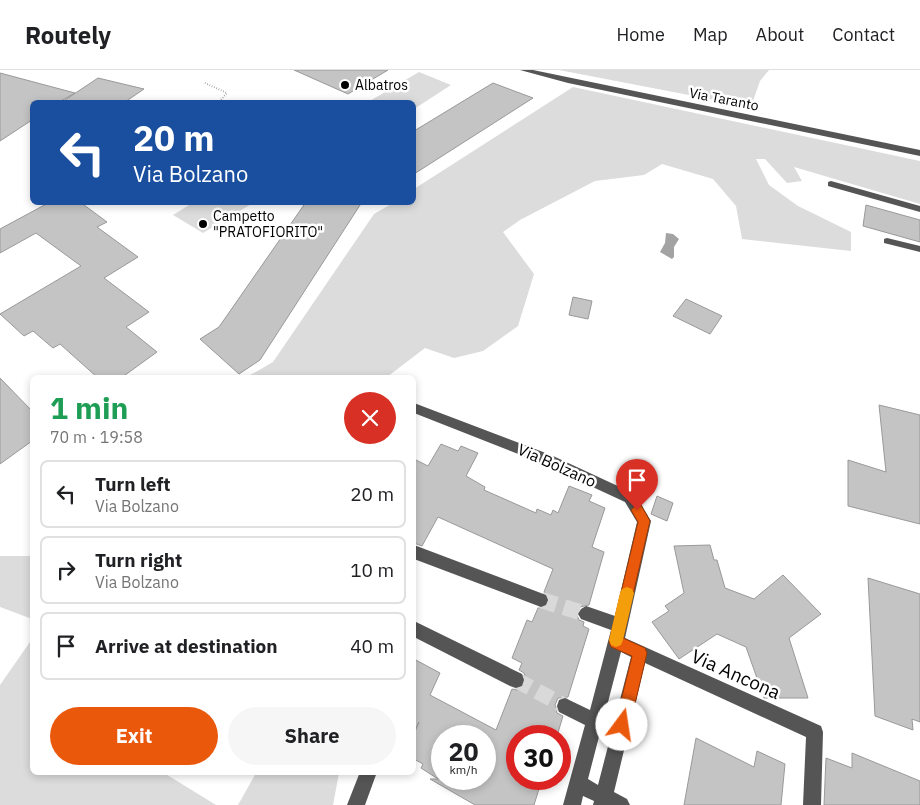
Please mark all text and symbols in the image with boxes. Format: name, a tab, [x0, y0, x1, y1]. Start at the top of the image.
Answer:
text: Routely	[25, 19, 111, 51]
text: Home	[617, 23, 665, 46]
text: Map	[693, 23, 728, 46]
text: About	[756, 23, 804, 46]
text: Contact	[832, 23, 895, 46]
place label: Albatros	[355, 76, 408, 94]
marker: Albatros	[339, 79, 351, 91]
street label: Via Taranto	[688, 83, 760, 115]
text: 20 m	[133, 115, 215, 161]
icon: left	[50, 120, 115, 185]
text: Via Bolzano	[133, 159, 248, 188]
place label: Campetto "PRATOFIORITO"	[213, 207, 323, 241]
marker: Campetto "PRATOFIORITO"	[197, 218, 209, 230]
text: 1 min	[50, 388, 128, 427]
button: close	[344, 392, 396, 444]
text: 70 m · 19:58	[50, 427, 143, 447]
street label: Via Bolzano	[515, 439, 599, 491]
pin	[616, 459, 658, 510]
icon: arrive	[623, 466, 651, 494]
text: Turn left	[95, 472, 171, 496]
icon: left	[52, 480, 80, 508]
text: 20 m	[350, 482, 394, 506]
text: Via Bolzano	[95, 496, 179, 516]
text: Turn right	[95, 548, 182, 572]
icon: right	[52, 556, 80, 584]
text: 10 m	[350, 558, 394, 582]
text: Via Bolzano	[95, 572, 179, 592]
icon: arrive	[52, 632, 80, 660]
text: Arrive at destination	[95, 634, 278, 658]
text: 40 m	[350, 634, 394, 658]
street label: Via Ancona	[688, 644, 784, 704]
position arrow	[595, 698, 647, 750]
button: Exit	[50, 707, 218, 765]
button: Share	[228, 707, 396, 765]
speed limit sign: 30	[506, 725, 571, 790]
text: 20	[448, 735, 479, 768]
text: km/h	[449, 762, 478, 777]

